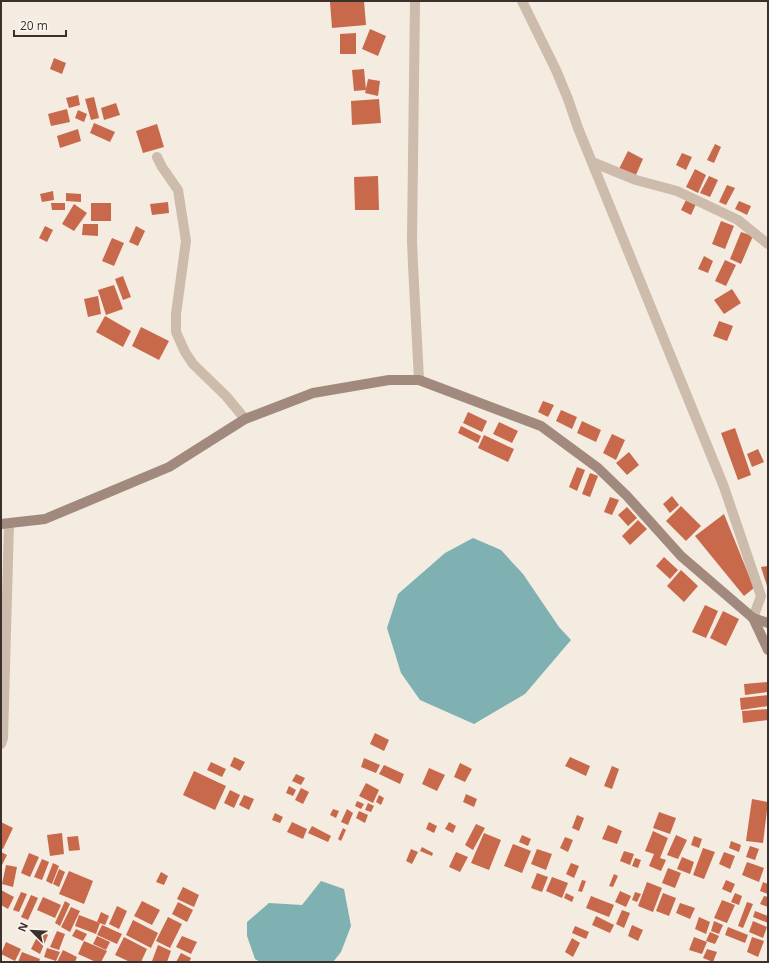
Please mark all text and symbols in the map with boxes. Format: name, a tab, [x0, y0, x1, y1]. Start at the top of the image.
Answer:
scale bar	[14, 12, 66, 38]
text: 20 m	[20, 17, 48, 34]
north arrow	[12, 911, 52, 951]
text: N	[14, 920, 31, 934]

